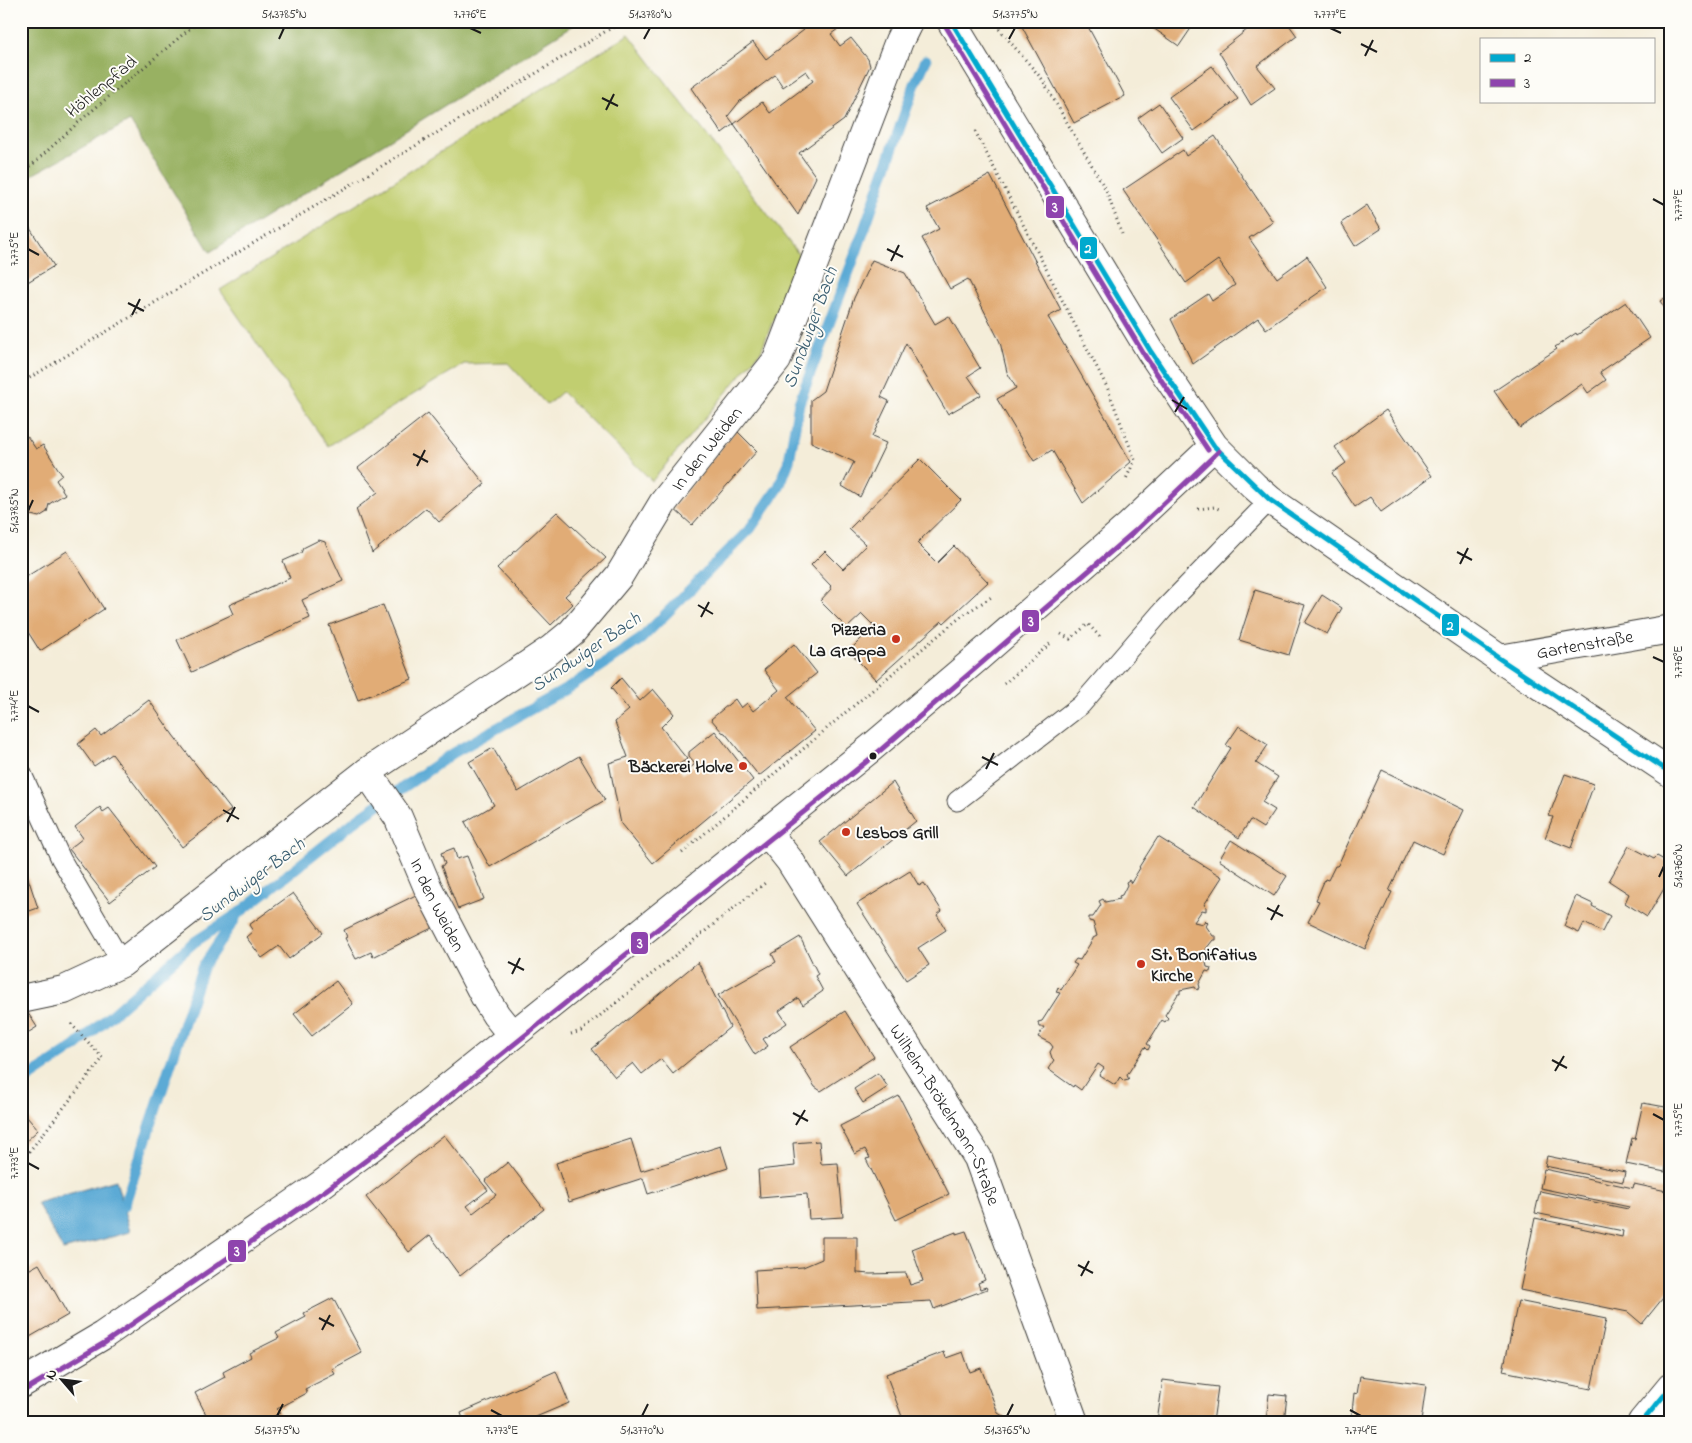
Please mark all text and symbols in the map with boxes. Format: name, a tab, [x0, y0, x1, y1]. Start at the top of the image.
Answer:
text: 51.3785°N	[261, 6, 307, 24]
text: 7.776°E	[453, 6, 487, 24]
text: 51.3780°N	[628, 6, 672, 24]
text: 51.3775°N	[992, 6, 1038, 24]
text: 7.777°E	[1314, 6, 1346, 24]
legend	[1480, 38, 1654, 102]
text: 2	[1524, 47, 1532, 69]
street label: Höhlenpfad	[61, 50, 143, 125]
text: 3	[1524, 73, 1530, 95]
text: 7.777°E	[1670, 189, 1688, 221]
line badge: 3	[1045, 195, 1065, 219]
text: 3	[1051, 198, 1058, 219]
text: 7.775°E	[6, 232, 24, 266]
line badge: 2	[1079, 236, 1098, 260]
text: 2	[1084, 239, 1092, 260]
water label: Sundwiger Bach	[777, 263, 847, 393]
street label: In den Weiden	[666, 402, 750, 498]
text: 51.3785°N	[6, 488, 24, 534]
water label: Sundwiger Bach	[526, 606, 648, 701]
line badge: 3	[1021, 609, 1040, 633]
text: 3	[1027, 612, 1034, 633]
line badge: 2	[1441, 613, 1460, 637]
text: 2	[1446, 616, 1454, 637]
place label: Pizzeria La Grappa	[809, 618, 886, 665]
street label: Gartenstraße	[1535, 625, 1636, 667]
marker: Pizzeria La Grappa	[890, 633, 902, 645]
text: 7.776°E	[1670, 645, 1688, 679]
text: 7.774°E	[6, 690, 24, 722]
unlabelled marker	[868, 751, 878, 761]
place label: Bäckerei Holve	[628, 755, 734, 781]
marker: Bäckerei Holve	[737, 760, 749, 772]
place label: Lesbos Grill	[856, 821, 939, 847]
marker: Lesbos Grill	[840, 826, 852, 838]
water label: Sundwiger Bach	[194, 831, 313, 931]
text: 51.3760°N	[1670, 844, 1688, 888]
street label: In den Weiden	[402, 855, 470, 957]
line badge: 3	[630, 931, 649, 955]
text: 3	[636, 934, 643, 955]
place label: St. Bonifatius Kirche	[1151, 943, 1257, 990]
marker: St. Bonifatius Kirche	[1135, 958, 1147, 970]
street label: Wilhelm-Brökelmann-Straße	[882, 1020, 1006, 1210]
text: 7.775°E	[1670, 1103, 1688, 1137]
text: 7.773°E	[6, 1147, 24, 1179]
line badge: 3	[227, 1239, 247, 1263]
text: 3	[233, 1242, 240, 1263]
north arrow	[38, 1356, 88, 1406]
text: N	[40, 1365, 63, 1384]
text: 51.3775°N	[254, 1422, 300, 1440]
text: 7.773°E	[486, 1422, 518, 1440]
text: 51.3770°N	[620, 1422, 664, 1440]
text: 51.3765°N	[984, 1422, 1030, 1440]
text: 7.774°E	[1345, 1422, 1377, 1440]

